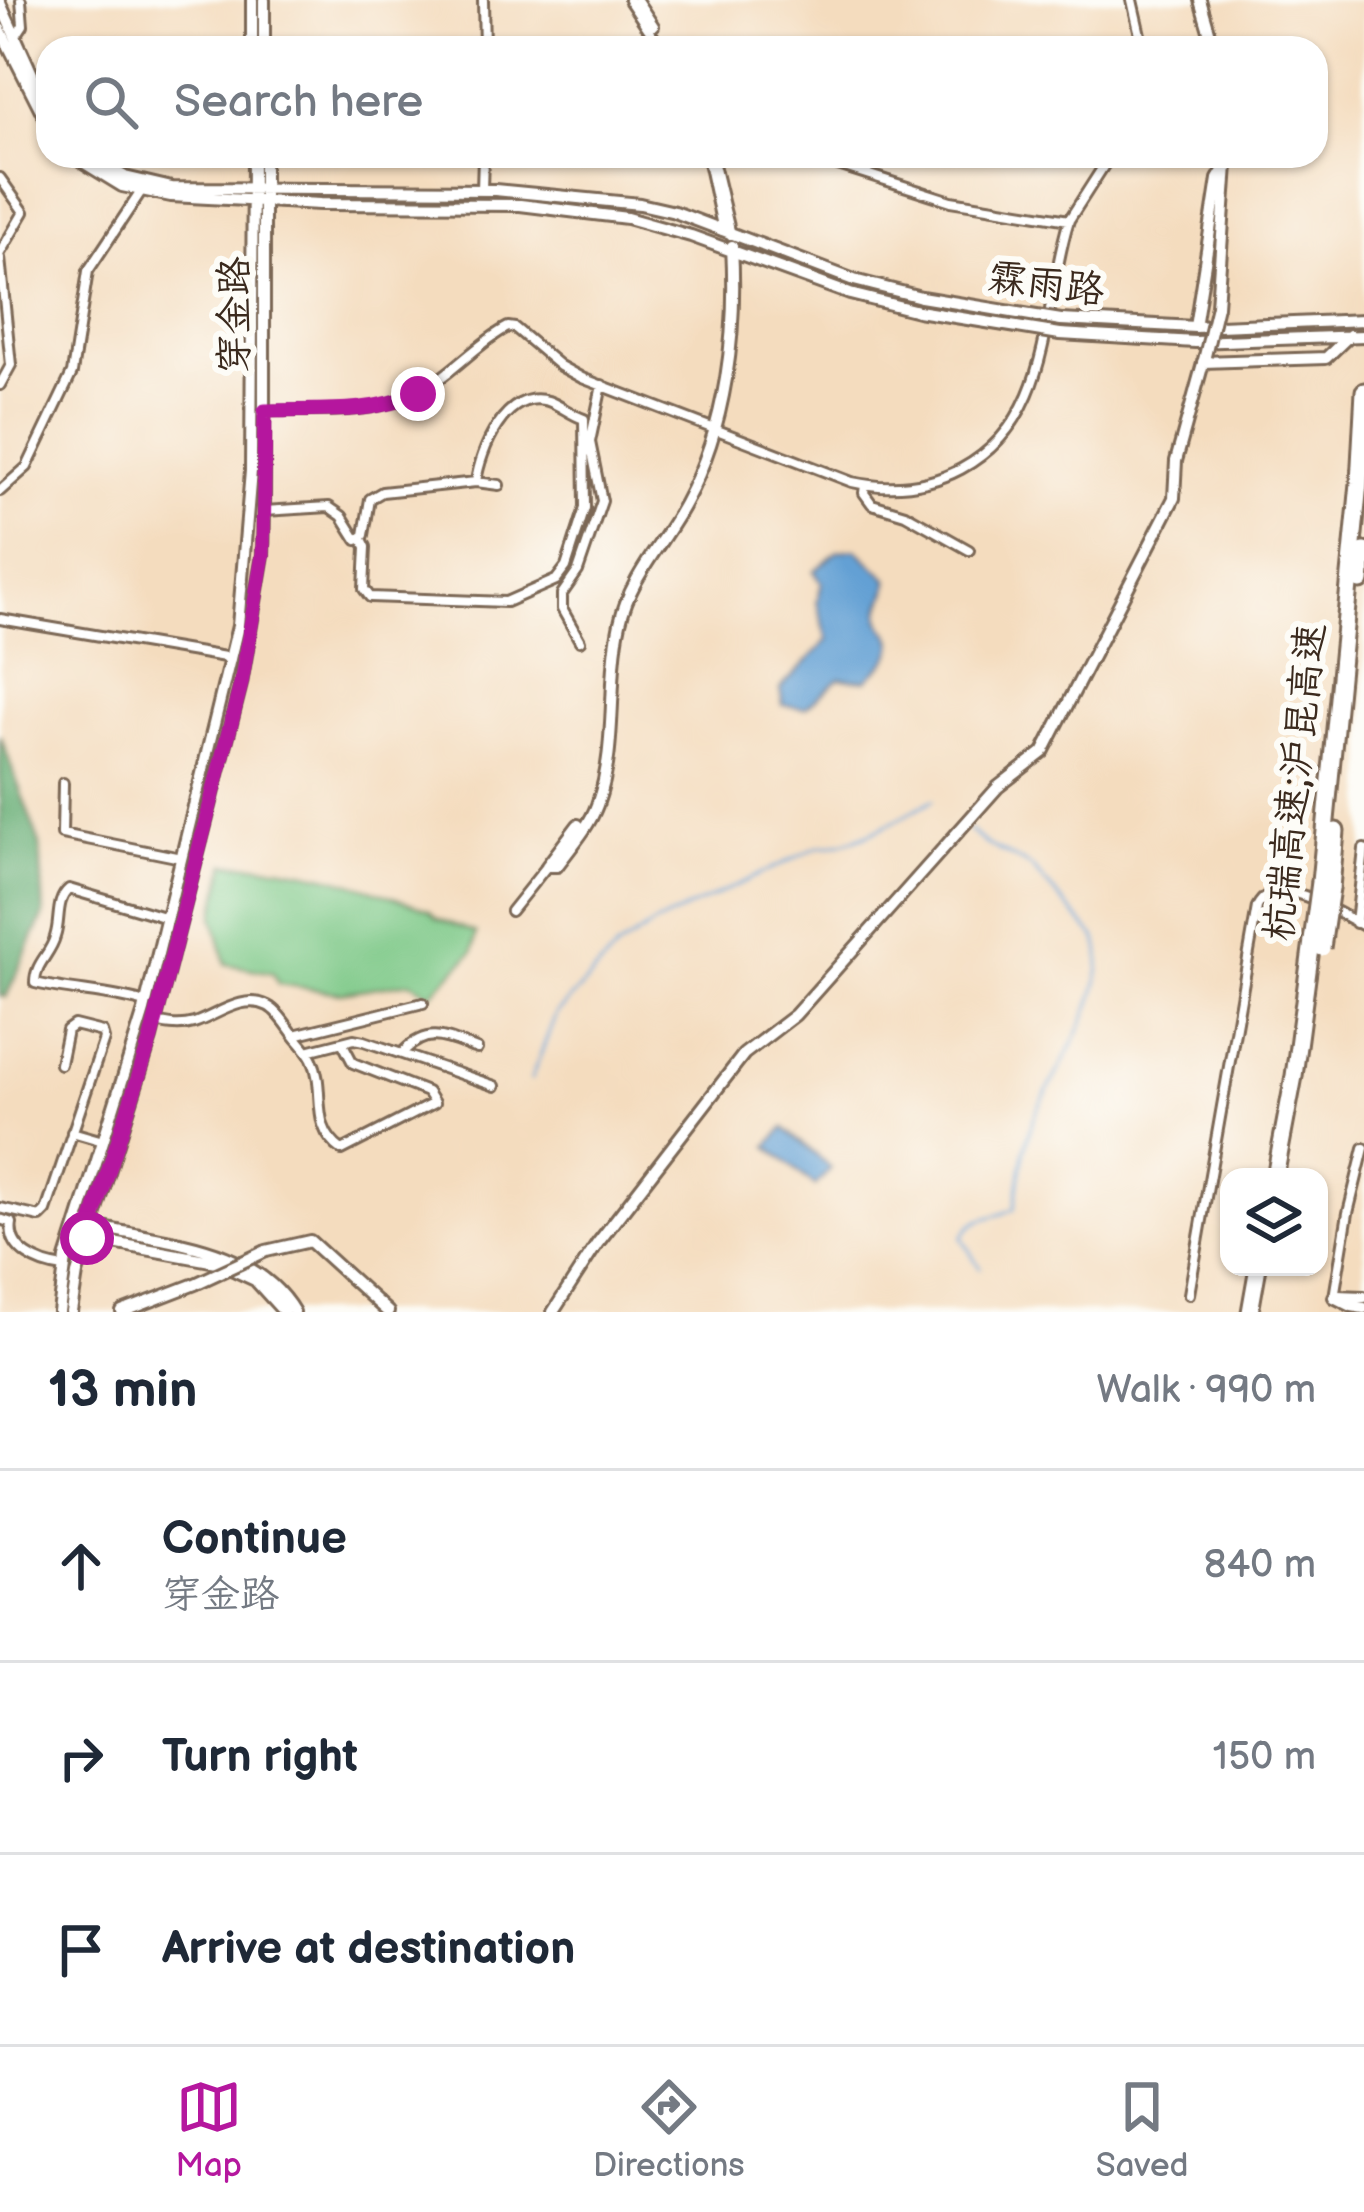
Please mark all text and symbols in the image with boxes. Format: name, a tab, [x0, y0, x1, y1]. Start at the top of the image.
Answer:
search box	[36, 36, 1328, 168]
icon: search	[78, 69, 144, 135]
text: Search here	[174, 75, 423, 130]
street label: 霖雨路	[985, 255, 1107, 315]
street label: 穿金路	[212, 256, 259, 374]
route end	[391, 367, 445, 421]
street label: 杭瑞高速;沪昆高速	[1256, 620, 1336, 944]
map controls	[1220, 1168, 1328, 1276]
button: layers	[1220, 1168, 1328, 1276]
route start	[60, 1211, 114, 1265]
text: 13 min	[48, 1360, 197, 1421]
text: Walk · 990 m	[1097, 1367, 1316, 1414]
text: Continue	[162, 1512, 347, 1567]
icon: ahead	[48, 1533, 114, 1599]
text: 840 m	[1204, 1542, 1316, 1589]
text: 穿金路	[162, 1572, 279, 1619]
icon: right	[48, 1725, 114, 1791]
text: Turn right	[162, 1730, 358, 1785]
text: 150 m	[1213, 1734, 1316, 1781]
icon: arrive	[48, 1917, 114, 1983]
text: Arrive at destination	[162, 1922, 575, 1977]
tab: Map	[176, 2074, 242, 2186]
tab: Directions	[593, 2074, 745, 2186]
tab: Saved	[1096, 2074, 1188, 2186]

